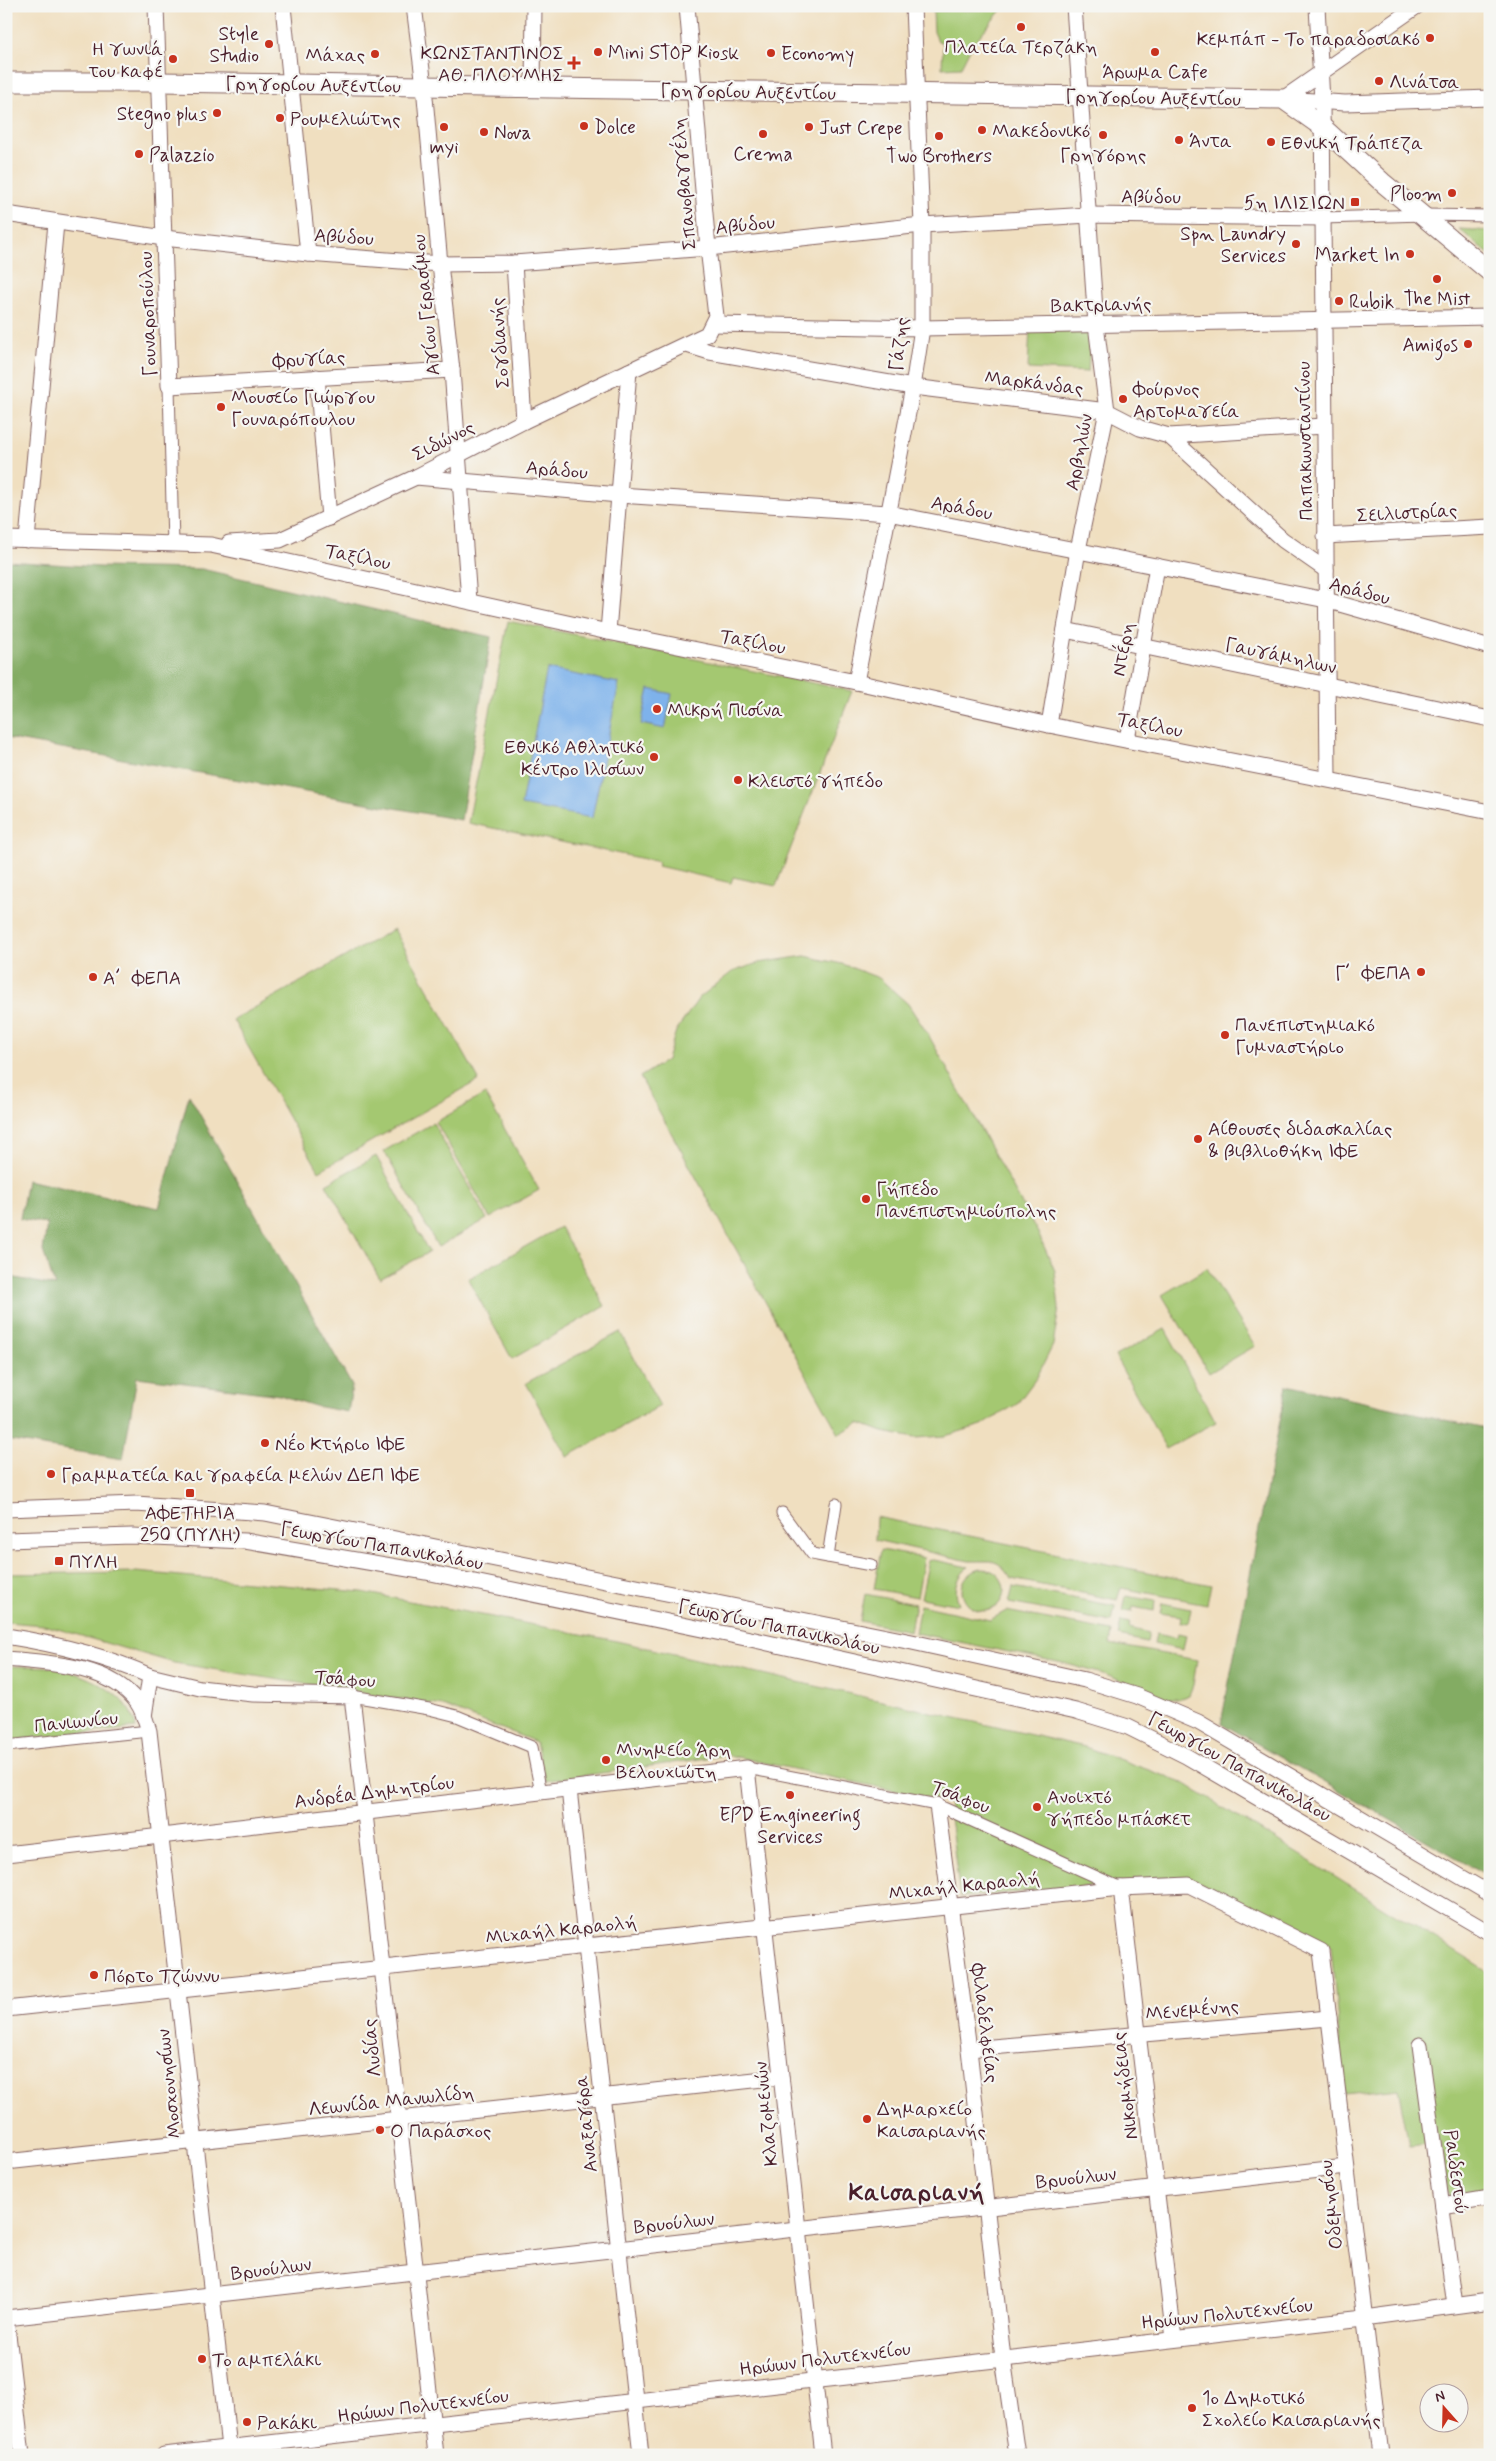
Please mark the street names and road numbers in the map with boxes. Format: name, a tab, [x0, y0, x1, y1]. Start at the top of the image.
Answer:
street label: Γρηγορίου Αυξεντίου	[225, 71, 401, 100]
street label: Γρηγορίου Αυξεντίου	[660, 78, 836, 107]
street label: Γρηγορίου Αυξεντίου	[1065, 84, 1241, 113]
street label: Σπανοβαγγέλη	[666, 117, 703, 251]
street label: Αβύδου	[1121, 184, 1181, 211]
street label: Αβύδου	[714, 210, 776, 241]
street label: Αβύδου	[313, 223, 375, 252]
street label: Αγίου Γερασίμου	[407, 233, 446, 377]
street label: Γουναροπούλου	[134, 251, 163, 377]
street label: Βακτριανής	[1050, 292, 1152, 319]
street label: Σογδιανής	[485, 297, 516, 389]
street label: Γάζης	[884, 316, 915, 373]
street label: Φρυγίας	[271, 345, 346, 374]
street label: Παπακωνσταντίνου	[1292, 361, 1319, 521]
street label: Μαρκάνδας	[983, 365, 1085, 402]
street label: Αρβηλών	[1060, 412, 1099, 493]
street label: Σιδώνος	[408, 415, 479, 468]
street label: Αράδου	[525, 455, 589, 486]
street label: Αράδου	[929, 490, 994, 527]
street label: Σειλιστρίας	[1356, 498, 1458, 529]
street label: Ταξίλου	[322, 538, 393, 577]
street label: Αράδου	[1326, 571, 1393, 612]
street label: Ντέρη	[1106, 620, 1141, 678]
street label: Ταξίλου	[718, 624, 788, 661]
street label: Γαυγάμηλων	[1223, 632, 1339, 680]
street label: Ταξίλου	[1115, 707, 1185, 744]
street label: Γεωργίου Παπανικολάου	[278, 1516, 485, 1577]
street label: Γεωργίου Παπανικολάου	[676, 1594, 882, 1661]
street label: Τσάφου	[314, 1665, 376, 1694]
street label: Πανιωνίου	[33, 1706, 119, 1739]
street label: Γεωργίου Παπανικολάου	[1143, 1707, 1335, 1828]
street label: Ανδρέα Δημητρίου	[293, 1770, 456, 1815]
street label: Τσάφου	[927, 1775, 993, 1820]
street label: Μιχαήλ Καραολή	[887, 1866, 1041, 1907]
street label: Μιχαήλ Καραολή	[484, 1910, 638, 1951]
street label: Φιλαδελφείας	[965, 1961, 1004, 2084]
street label: Μενεμένης	[1144, 1994, 1240, 2027]
street label: Λυδίας	[357, 2017, 388, 2078]
street label: Μοσχονησίων	[151, 2028, 188, 2140]
street label: Νικομήδειας	[1106, 2031, 1144, 2141]
street label: Κλαζομενών	[749, 2060, 784, 2167]
street label: Αναξαγόρα	[569, 2074, 604, 2174]
street label: Λεωνίδα Μανωλίδη	[307, 2080, 475, 2123]
street label: Ραιδεστού	[1437, 2128, 1474, 2216]
street label: Οδεμησίου	[1314, 2159, 1349, 2251]
street label: Βρυούλων	[1035, 2162, 1118, 2195]
street label: Βρυούλων	[633, 2207, 716, 2240]
street label: Βρυούλων	[230, 2252, 313, 2287]
street label: Ηρώων Πολυτεχνείου	[1140, 2293, 1314, 2336]
street label: Ηρώων Πολυτεχνείου	[738, 2337, 912, 2382]
street label: Ηρώων Πολυτεχνείου	[336, 2384, 510, 2429]

